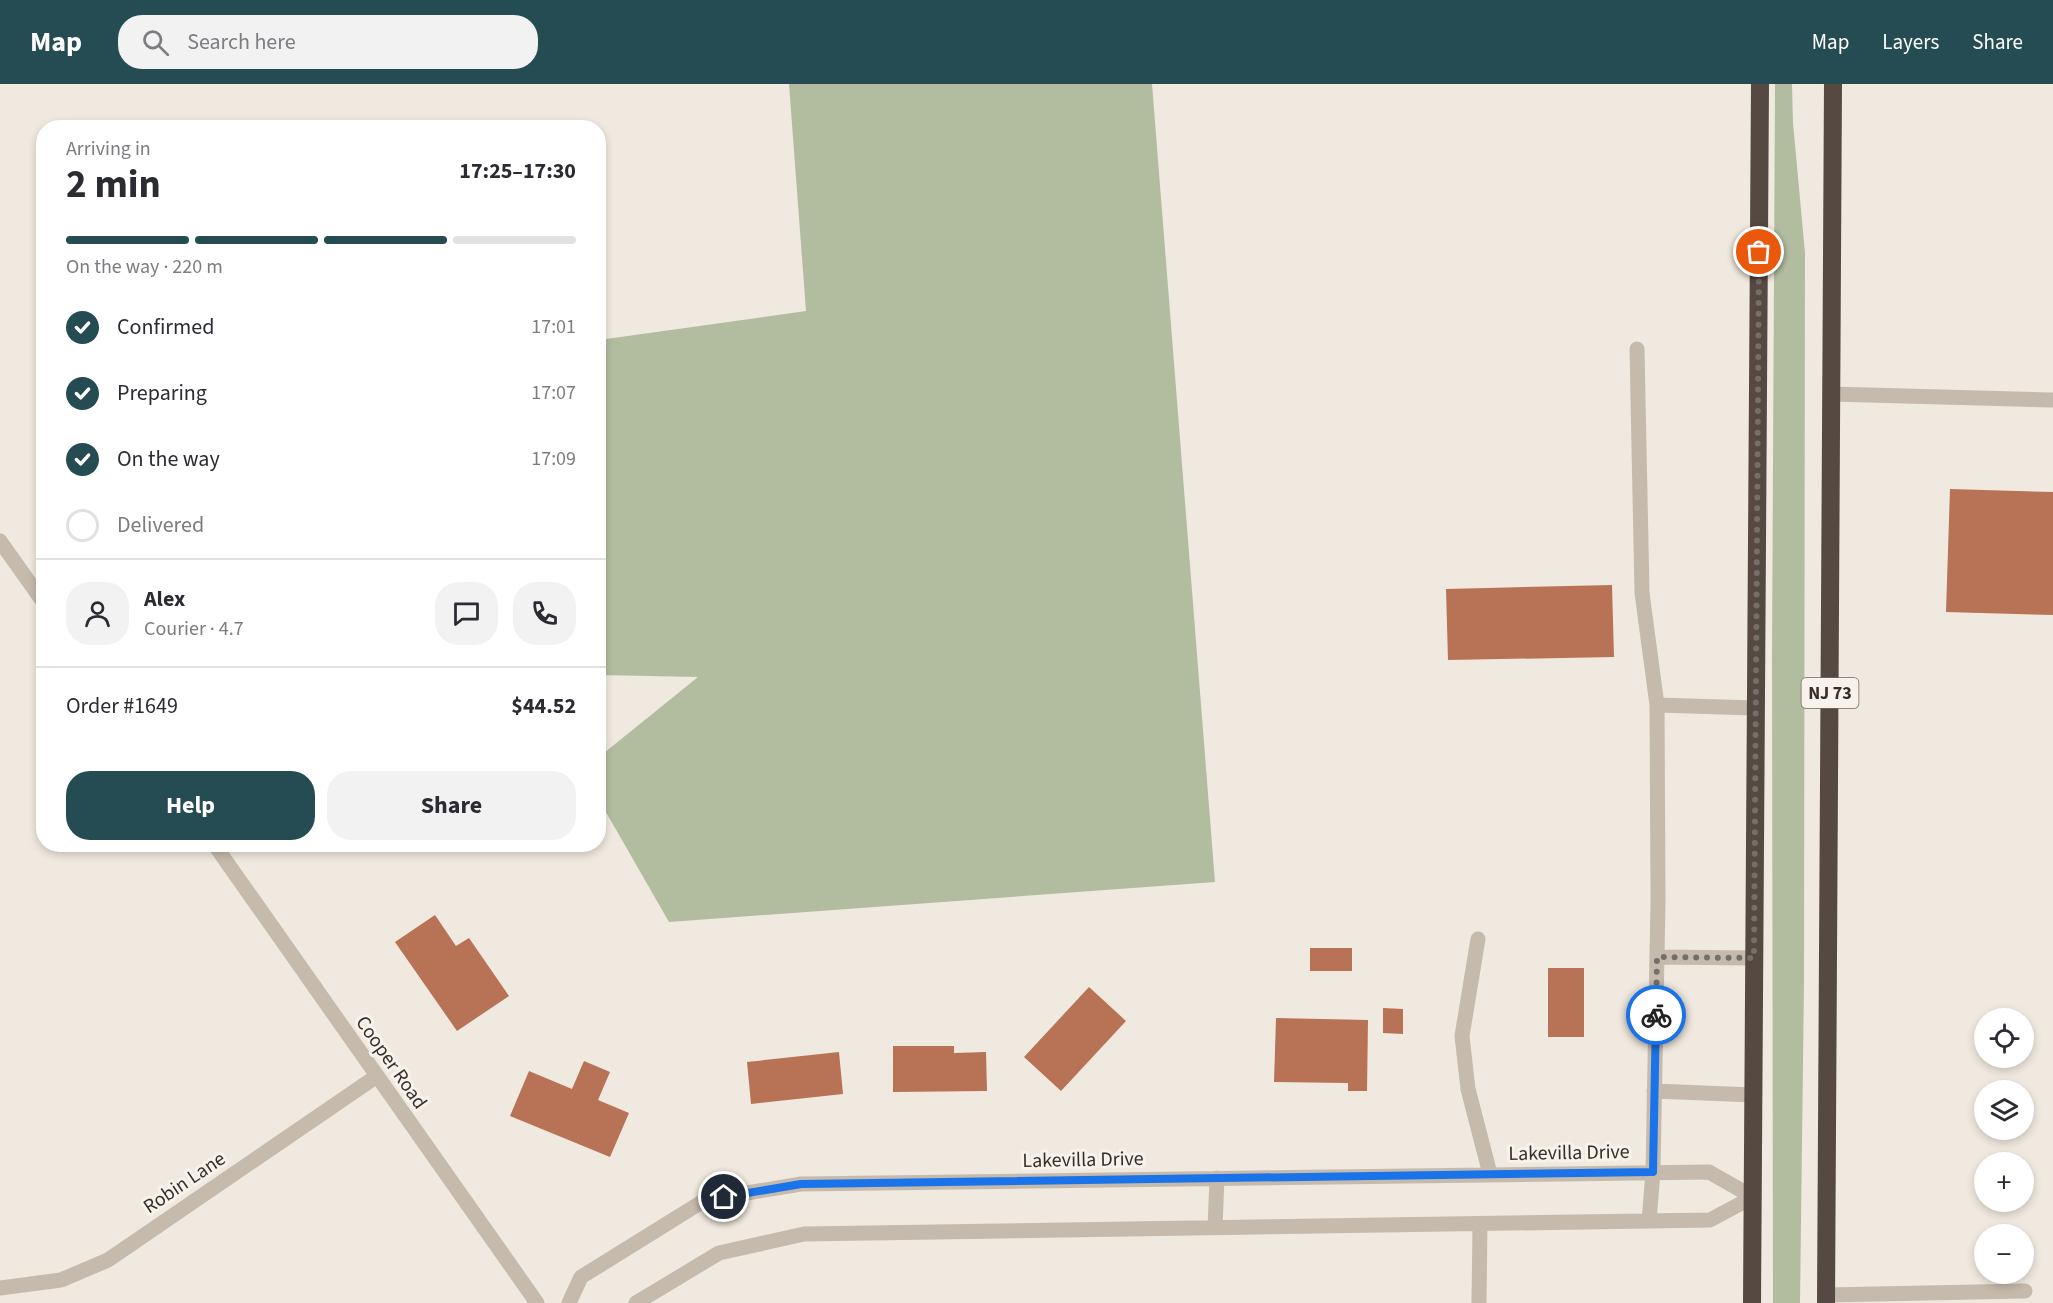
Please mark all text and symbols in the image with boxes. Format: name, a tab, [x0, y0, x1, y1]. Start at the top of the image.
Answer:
search box	[118, 15, 538, 69]
text: Map	[30, 22, 82, 62]
icon: search	[139, 26, 172, 59]
text: Search here	[187, 26, 296, 58]
text: Map	[1812, 27, 1849, 57]
text: Layers	[1882, 27, 1939, 57]
text: Share	[1972, 27, 2023, 57]
text: Arriving in	[66, 135, 151, 163]
text: 17:25–17:30	[459, 155, 576, 187]
text: 2 min	[66, 157, 161, 213]
pin	[1733, 226, 1784, 277]
icon: bag	[1742, 235, 1775, 268]
text: On the way · 220 m	[66, 253, 223, 281]
icon: check	[66, 311, 99, 344]
text: Confirmed	[117, 311, 214, 343]
text: 17:01	[531, 313, 576, 341]
icon: check	[66, 377, 99, 410]
text: Preparing	[117, 377, 207, 409]
text: 17:07	[531, 379, 576, 407]
icon: check	[66, 443, 99, 476]
text: On the way	[117, 443, 220, 475]
text: 17:09	[531, 445, 576, 473]
text: Delivered	[117, 509, 204, 541]
button: person	[66, 582, 129, 645]
button: chat	[435, 582, 498, 645]
button: phone	[513, 582, 576, 645]
text: Alex	[144, 583, 185, 615]
text: Courier · 4.7	[144, 615, 244, 643]
road number: NJ 73	[1802, 678, 1858, 708]
text: Order #1649	[66, 690, 178, 722]
text: $44.52	[511, 690, 576, 722]
button: Help	[66, 771, 315, 840]
button: Share	[327, 771, 576, 840]
courier	[1626, 985, 1686, 1045]
icon: bike	[1640, 999, 1673, 1032]
map controls	[1974, 1008, 2034, 1284]
button: locate	[1974, 1008, 2034, 1068]
street label: Cooper Road	[349, 1010, 434, 1115]
button: layers	[1974, 1080, 2034, 1140]
street label: Lakevilla Drive	[1508, 1138, 1630, 1168]
street label: Robin Lane	[138, 1145, 231, 1221]
street label: Lakevilla Drive	[1022, 1145, 1144, 1175]
button: +	[1974, 1152, 2034, 1212]
pin	[698, 1171, 749, 1222]
icon: home	[707, 1180, 740, 1213]
button: −	[1974, 1224, 2034, 1284]

